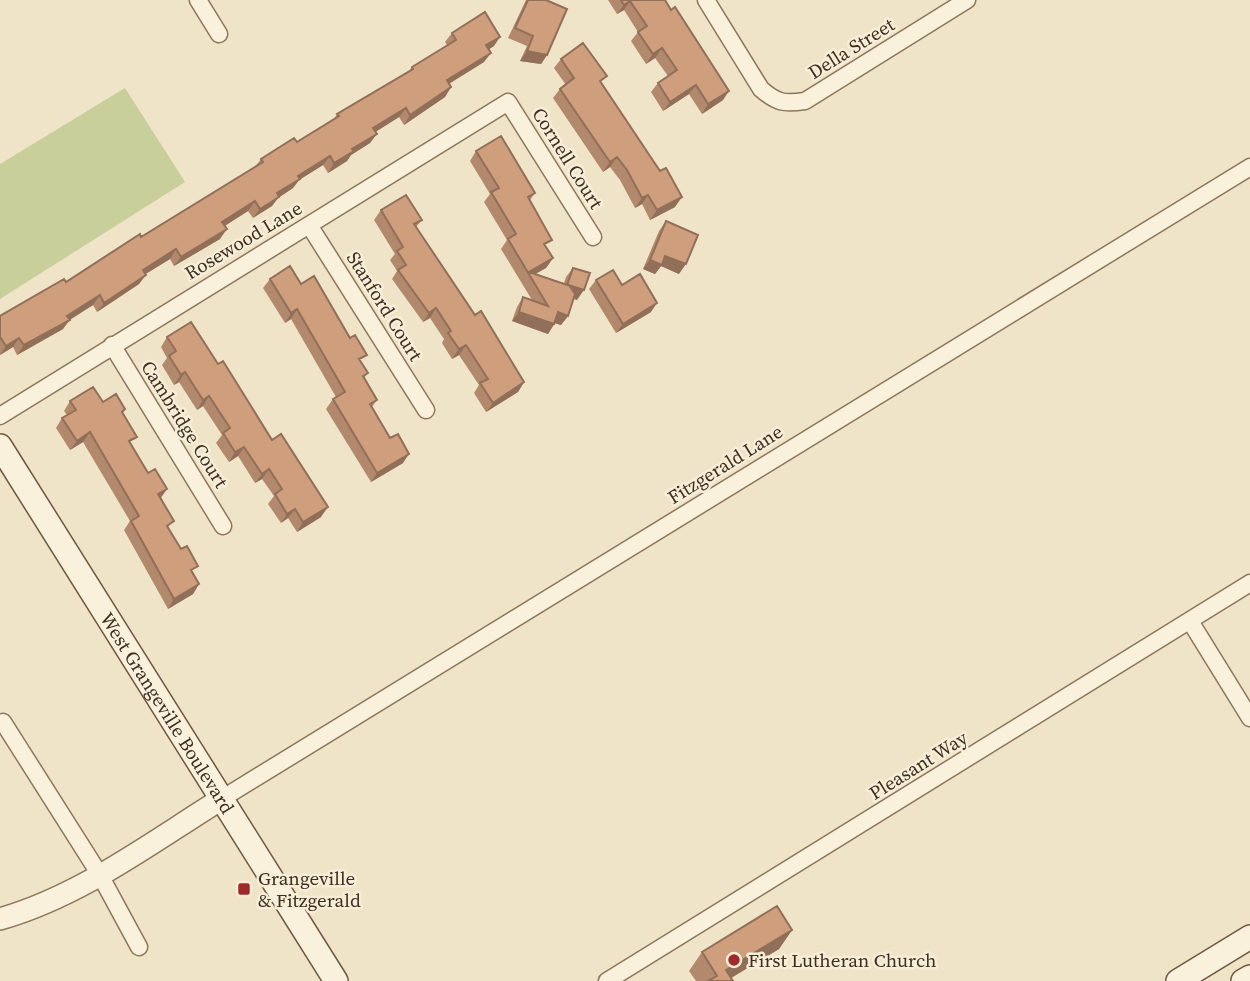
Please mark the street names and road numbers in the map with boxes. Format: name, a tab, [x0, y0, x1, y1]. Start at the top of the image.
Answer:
street label: Della Street	[803, 11, 900, 85]
street label: Cornell Court	[526, 102, 610, 214]
street label: Rosewood Lane	[179, 195, 307, 285]
street label: Stanford Court	[341, 246, 429, 366]
street label: Cambridge Court	[135, 355, 235, 493]
street label: Fitzgerald Lane	[663, 418, 787, 510]
street label: West Grangeville Boulevard	[94, 607, 241, 819]
street label: Pleasant Way	[864, 724, 972, 806]

